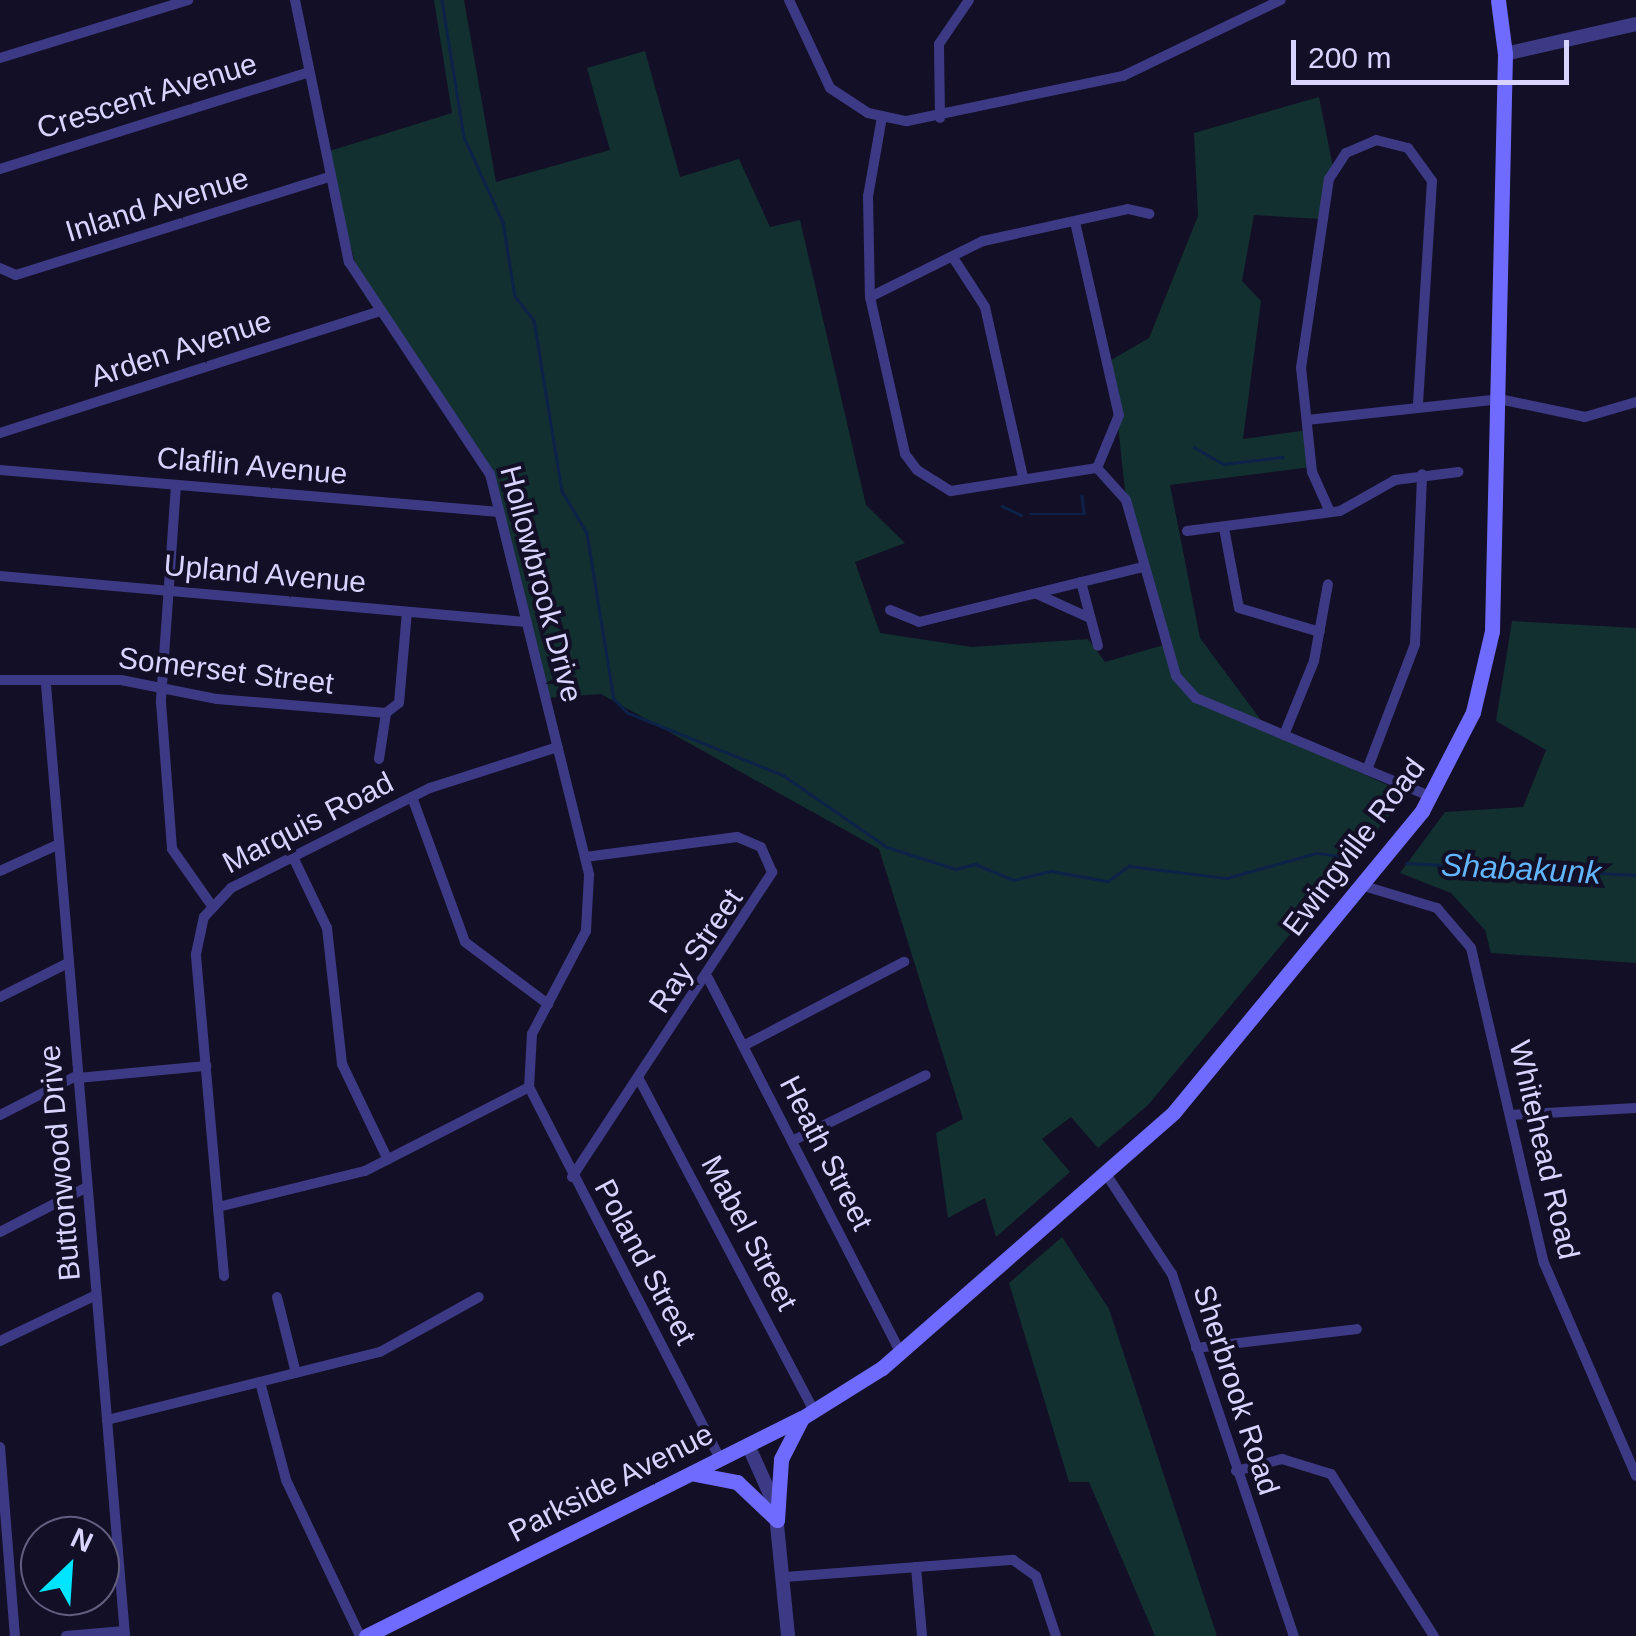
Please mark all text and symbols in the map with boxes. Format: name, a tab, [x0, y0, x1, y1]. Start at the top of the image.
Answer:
scale bar	[1296, 20, 1574, 82]
text: 200 m	[1308, 41, 1391, 74]
street label: Crescent Avenue	[32, 45, 262, 147]
street label: Inland Avenue	[60, 160, 254, 250]
street label: Arden Avenue	[85, 303, 277, 395]
street label: Claflin Avenue	[154, 440, 350, 492]
street label: Hollowbrook Drive	[492, 462, 590, 706]
street label: Upland Avenue	[162, 547, 368, 601]
street label: Somerset Street	[116, 640, 336, 702]
street label: Ewingville Road	[1275, 751, 1433, 943]
street label: Marquis Road	[217, 765, 399, 881]
water label: Shabakunk	[1440, 846, 1602, 892]
street label: Ray Street	[641, 882, 751, 1020]
street label: Whitehead Road	[1501, 1037, 1587, 1263]
street label: Buttonwood Drive	[32, 1043, 88, 1283]
street label: Heath Street	[772, 1070, 880, 1236]
street label: Mabel Street	[693, 1149, 805, 1317]
street label: Poland Street	[586, 1173, 704, 1351]
street label: Sherbrook Road	[1185, 1281, 1287, 1499]
street label: Parkside Avenue	[502, 1416, 720, 1550]
north arrow	[20, 1516, 120, 1616]
text: N	[66, 1522, 98, 1558]

